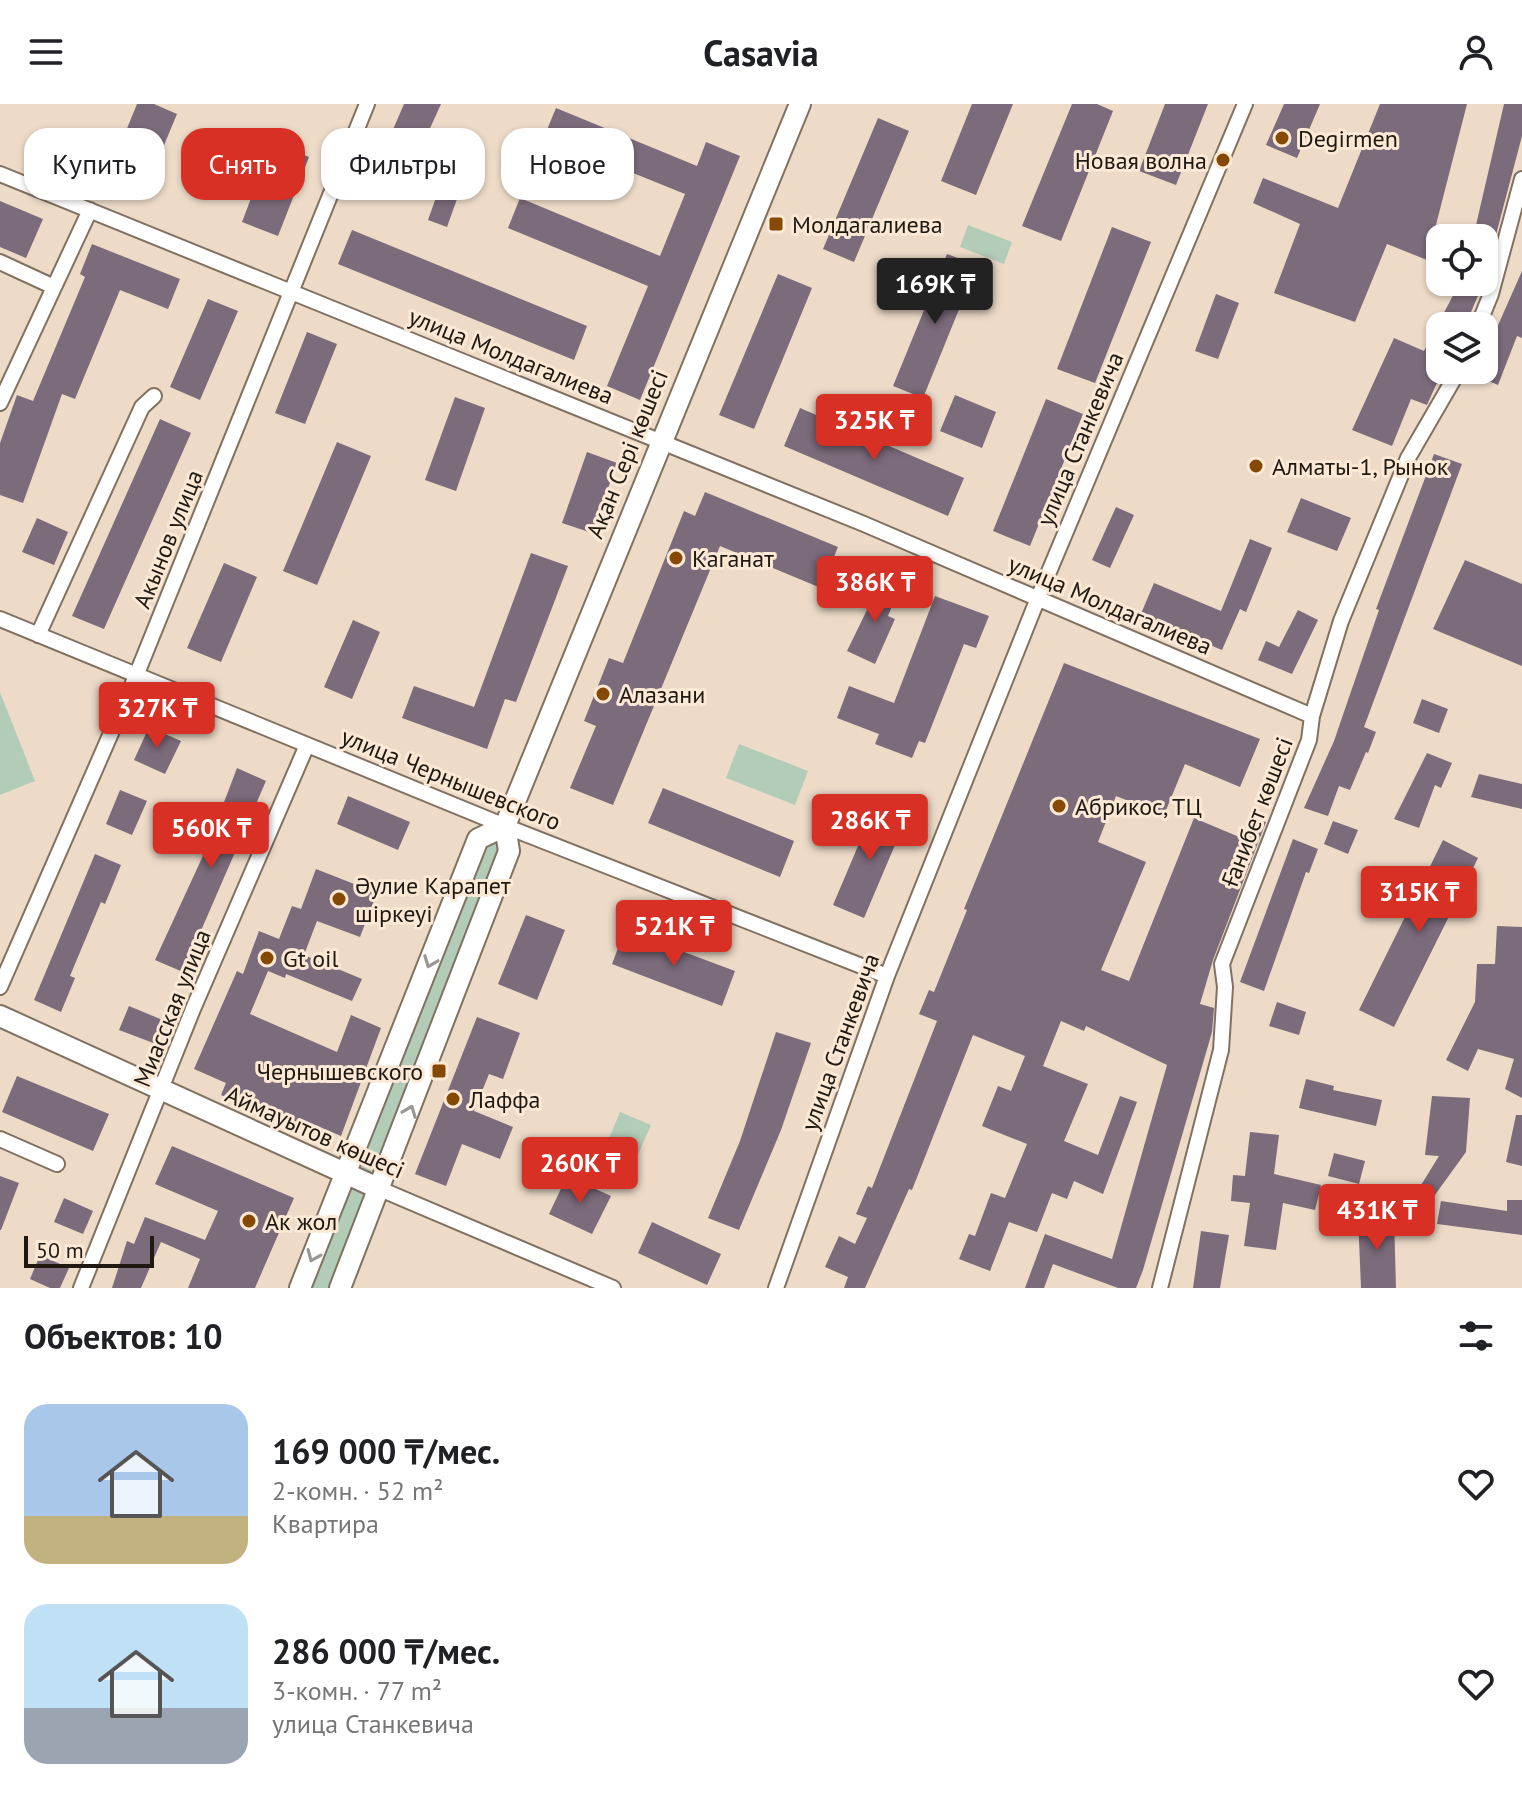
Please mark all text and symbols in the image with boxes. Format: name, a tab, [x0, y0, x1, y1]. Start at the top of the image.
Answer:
text: Casavia	[703, 29, 819, 76]
icon: menu	[24, 30, 68, 74]
icon: person	[1454, 30, 1498, 74]
place label: Degirmen	[1298, 123, 1398, 154]
chip: Купить	[24, 128, 165, 200]
chip: Снять	[181, 128, 305, 200]
chip: Фильтры	[321, 128, 485, 200]
chip: Новое	[501, 128, 634, 200]
marker: Degirmen	[1273, 129, 1291, 147]
place label: Новая волна	[1075, 145, 1207, 176]
marker: Новая волна	[1214, 151, 1232, 169]
place label: Молдагалиева	[792, 209, 943, 240]
marker: Молдагалиева	[767, 215, 785, 233]
map controls	[1426, 224, 1498, 384]
button: locate	[1426, 224, 1498, 296]
pin: 169K ₸	[870, 258, 1000, 326]
text: 169K ₸	[895, 267, 975, 300]
street label: улица Молдагалиева	[404, 301, 618, 411]
button: layers	[1426, 312, 1498, 384]
street label: улица Станкевича	[1029, 347, 1131, 531]
street label: Ақан Сері көшесі	[579, 365, 675, 543]
pin: 325K ₸	[809, 394, 939, 462]
text: 325K ₸	[834, 403, 914, 436]
place label: Алматы-1, Рынок	[1272, 451, 1449, 482]
marker: Алматы-1, Рынок	[1247, 457, 1265, 475]
street label: Акынов улица	[126, 465, 210, 613]
place label: Каганат	[692, 543, 774, 574]
street label: улица Молдагалиева	[1004, 548, 1216, 662]
marker: Каганат	[667, 549, 685, 567]
pin: 386K ₸	[810, 556, 940, 624]
text: 386K ₸	[835, 565, 915, 598]
place label: Алазани	[619, 679, 705, 710]
pin: 327K ₸	[92, 682, 222, 750]
marker: Алазани	[594, 685, 612, 703]
text: 327K ₸	[117, 691, 197, 724]
street label: улица Чернышевского	[337, 721, 565, 837]
street label: Ғанибет көшесі	[1214, 733, 1300, 891]
place label: Абрикос, ТЦ	[1075, 791, 1202, 822]
pin: 286K ₸	[805, 794, 935, 862]
marker: Абрикос, ТЦ	[1050, 797, 1068, 815]
pin: 560K ₸	[146, 802, 276, 870]
text: 286K ₸	[830, 803, 910, 836]
text: 560K ₸	[171, 811, 251, 844]
pin: 315K ₸	[1354, 866, 1484, 934]
place label: Әулие Карапет шіркеуі	[355, 870, 511, 929]
text: 315K ₸	[1379, 875, 1459, 908]
marker: Әулие Карапет шіркеуі	[330, 890, 348, 908]
pin: 521K ₸	[609, 900, 739, 968]
text: 521K ₸	[634, 909, 714, 942]
street label: Миасская улица	[126, 925, 218, 1091]
place label: Gt oil	[283, 943, 339, 974]
marker: Gt oil	[258, 949, 276, 967]
street label: улица Станкевича	[794, 949, 886, 1135]
one-way arrow	[423, 954, 440, 968]
place label: Чернышевского	[256, 1056, 423, 1087]
marker: Чернышевского	[430, 1062, 448, 1080]
street label: Аймауытов көшесі	[221, 1079, 409, 1185]
place label: Лаффа	[468, 1084, 540, 1115]
marker: Лаффа	[444, 1090, 462, 1108]
one-way arrow	[400, 1105, 417, 1119]
pin: 260K ₸	[515, 1137, 645, 1205]
text: 260K ₸	[540, 1146, 620, 1179]
pin: 431K ₸	[1312, 1184, 1442, 1252]
text: 431K ₸	[1337, 1193, 1417, 1226]
place label: Ак жол	[265, 1206, 337, 1237]
marker: Ак жол	[240, 1212, 258, 1230]
scale bar	[24, 1232, 154, 1268]
text: 50 m	[36, 1236, 84, 1264]
one-way arrow	[307, 1248, 323, 1262]
text: Объектов: 10	[24, 1314, 223, 1358]
icon: filters	[1454, 1314, 1498, 1358]
text: 169 000 ₸/мес.	[272, 1429, 500, 1473]
icon: home	[88, 1436, 184, 1532]
icon: heart	[1454, 1462, 1498, 1506]
text: 2-комн. · 52 m²	[272, 1474, 443, 1507]
text: Квартира	[272, 1507, 379, 1540]
text: 286 000 ₸/мес.	[272, 1629, 500, 1673]
icon: home	[88, 1636, 184, 1732]
icon: heart	[1454, 1662, 1498, 1706]
text: 3-комн. · 77 m²	[272, 1674, 442, 1707]
text: улица Станкевича	[272, 1707, 474, 1740]

